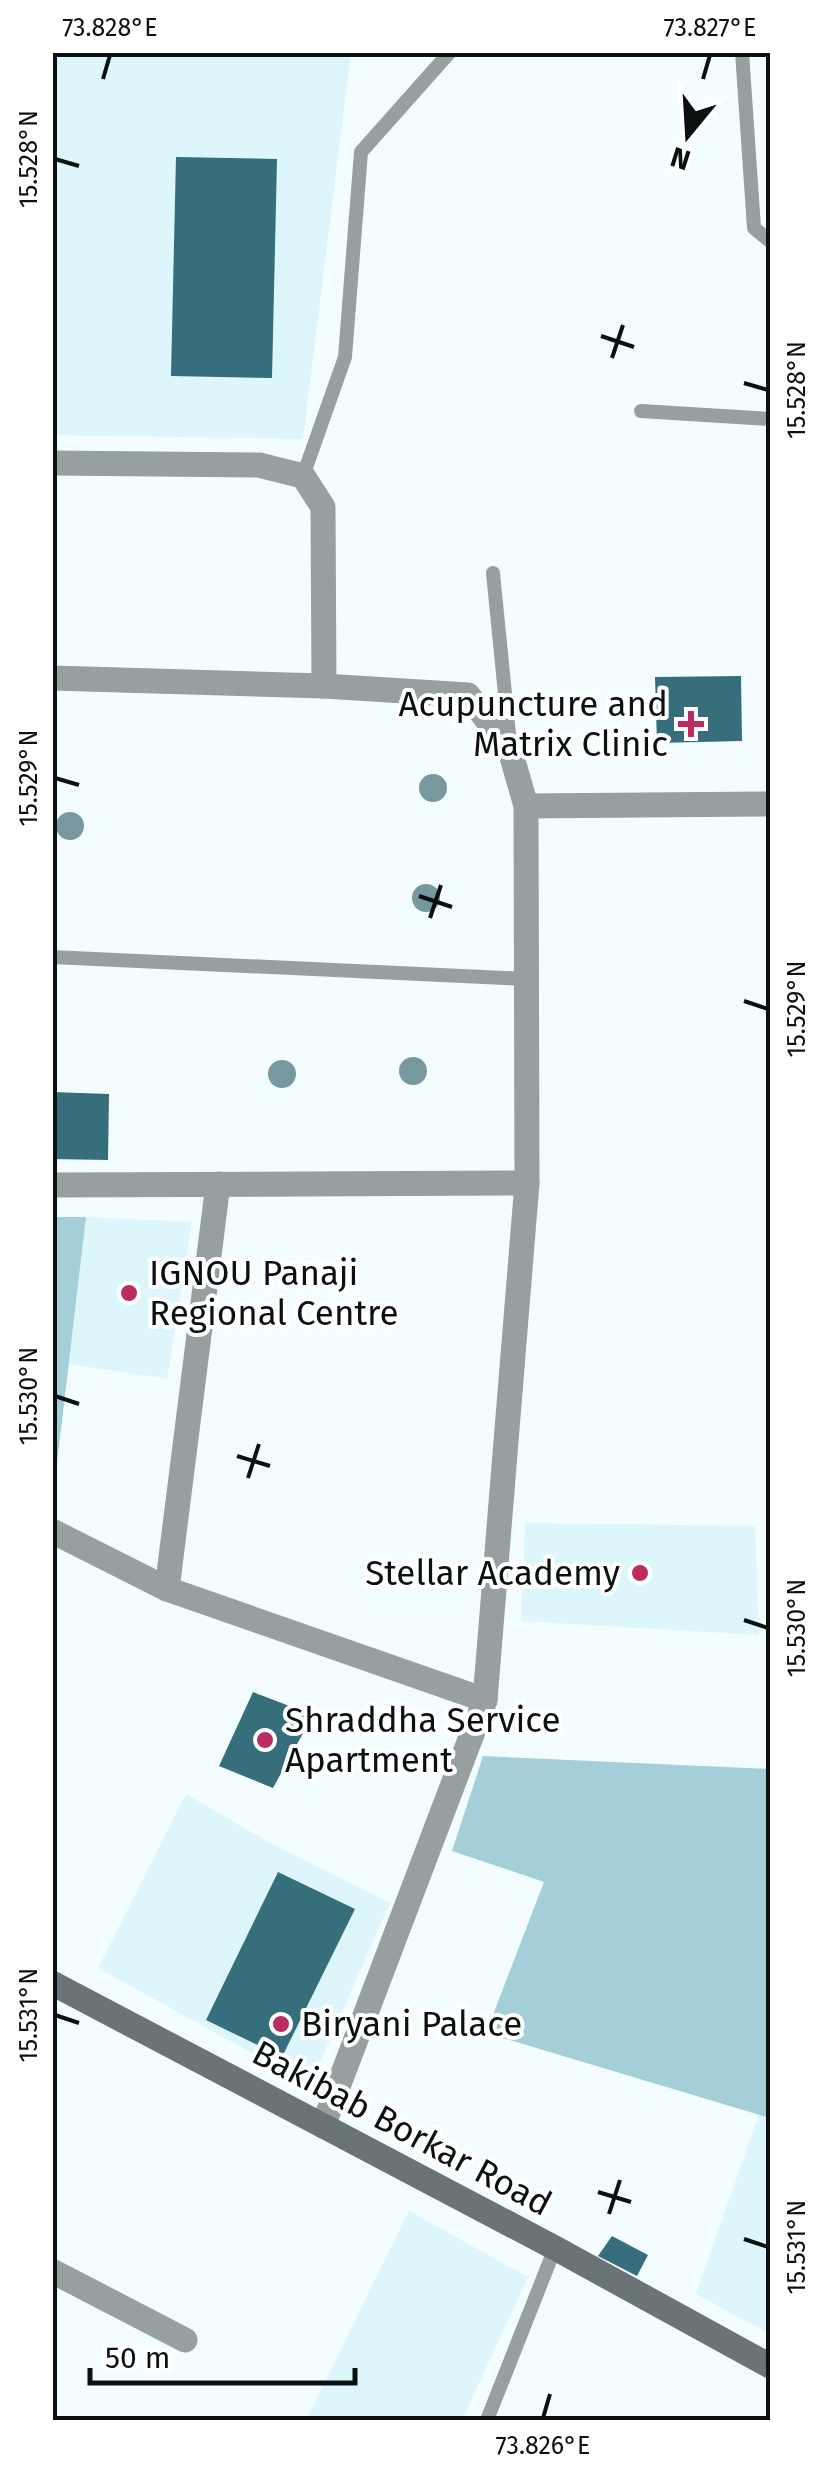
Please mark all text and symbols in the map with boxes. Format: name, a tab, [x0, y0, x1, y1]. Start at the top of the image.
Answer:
text: 73.828°E	[62, 13, 158, 43]
text: 73.827°E	[664, 13, 756, 43]
north arrow	[638, 85, 738, 185]
text: 15.528°N	[14, 110, 44, 208]
text: N	[666, 140, 694, 177]
text: 15.528°N	[782, 341, 812, 439]
place label: Acupuncture and Matrix Clinic	[398, 683, 668, 765]
marker: Acupuncture and Matrix Clinic	[678, 711, 704, 737]
text: 15.529°N	[14, 729, 44, 827]
text: 15.529°N	[782, 960, 812, 1058]
place label: IGNOU Panaji Regional Centre	[149, 1252, 399, 1334]
marker: IGNOU Panaji Regional Centre	[118, 1282, 140, 1304]
text: 15.530°N	[14, 1347, 44, 1445]
place label: Stellar Academy	[365, 1552, 620, 1594]
marker: Stellar Academy	[629, 1562, 651, 1584]
text: 15.530°N	[782, 1579, 812, 1677]
place label: Shraddha Service Apartment	[285, 1699, 560, 1781]
marker: Shraddha Service Apartment	[254, 1729, 276, 1751]
text: 15.531°N	[14, 1968, 44, 2062]
place label: Biryani Palace	[301, 2003, 522, 2045]
marker: Biryani Palace	[270, 2013, 292, 2035]
street label: Bakibab Borkar Road	[245, 2031, 559, 2225]
text: 15.531°N	[782, 2200, 812, 2294]
scale bar	[90, 2323, 355, 2385]
text: 50 m	[105, 2340, 170, 2376]
text: 73.826°E	[496, 2431, 590, 2461]

